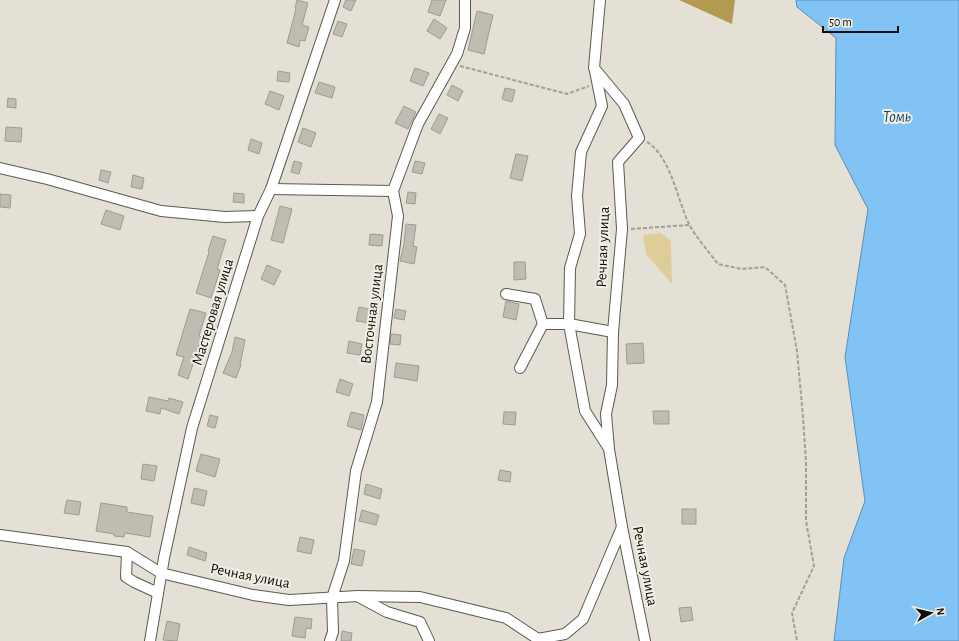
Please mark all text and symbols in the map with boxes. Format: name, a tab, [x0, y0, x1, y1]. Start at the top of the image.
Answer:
scale bar	[823, 8, 898, 34]
text: 50 m	[829, 16, 852, 28]
water label: Томь	[883, 109, 911, 125]
street label: Речная улица	[594, 206, 612, 288]
street label: Мастеровая улица	[190, 257, 236, 367]
street label: Восточная улица	[358, 263, 386, 365]
street label: Речная улица	[630, 525, 660, 607]
street label: Речная улица	[209, 561, 291, 591]
north arrow	[911, 593, 951, 633]
text: N	[934, 607, 946, 616]

